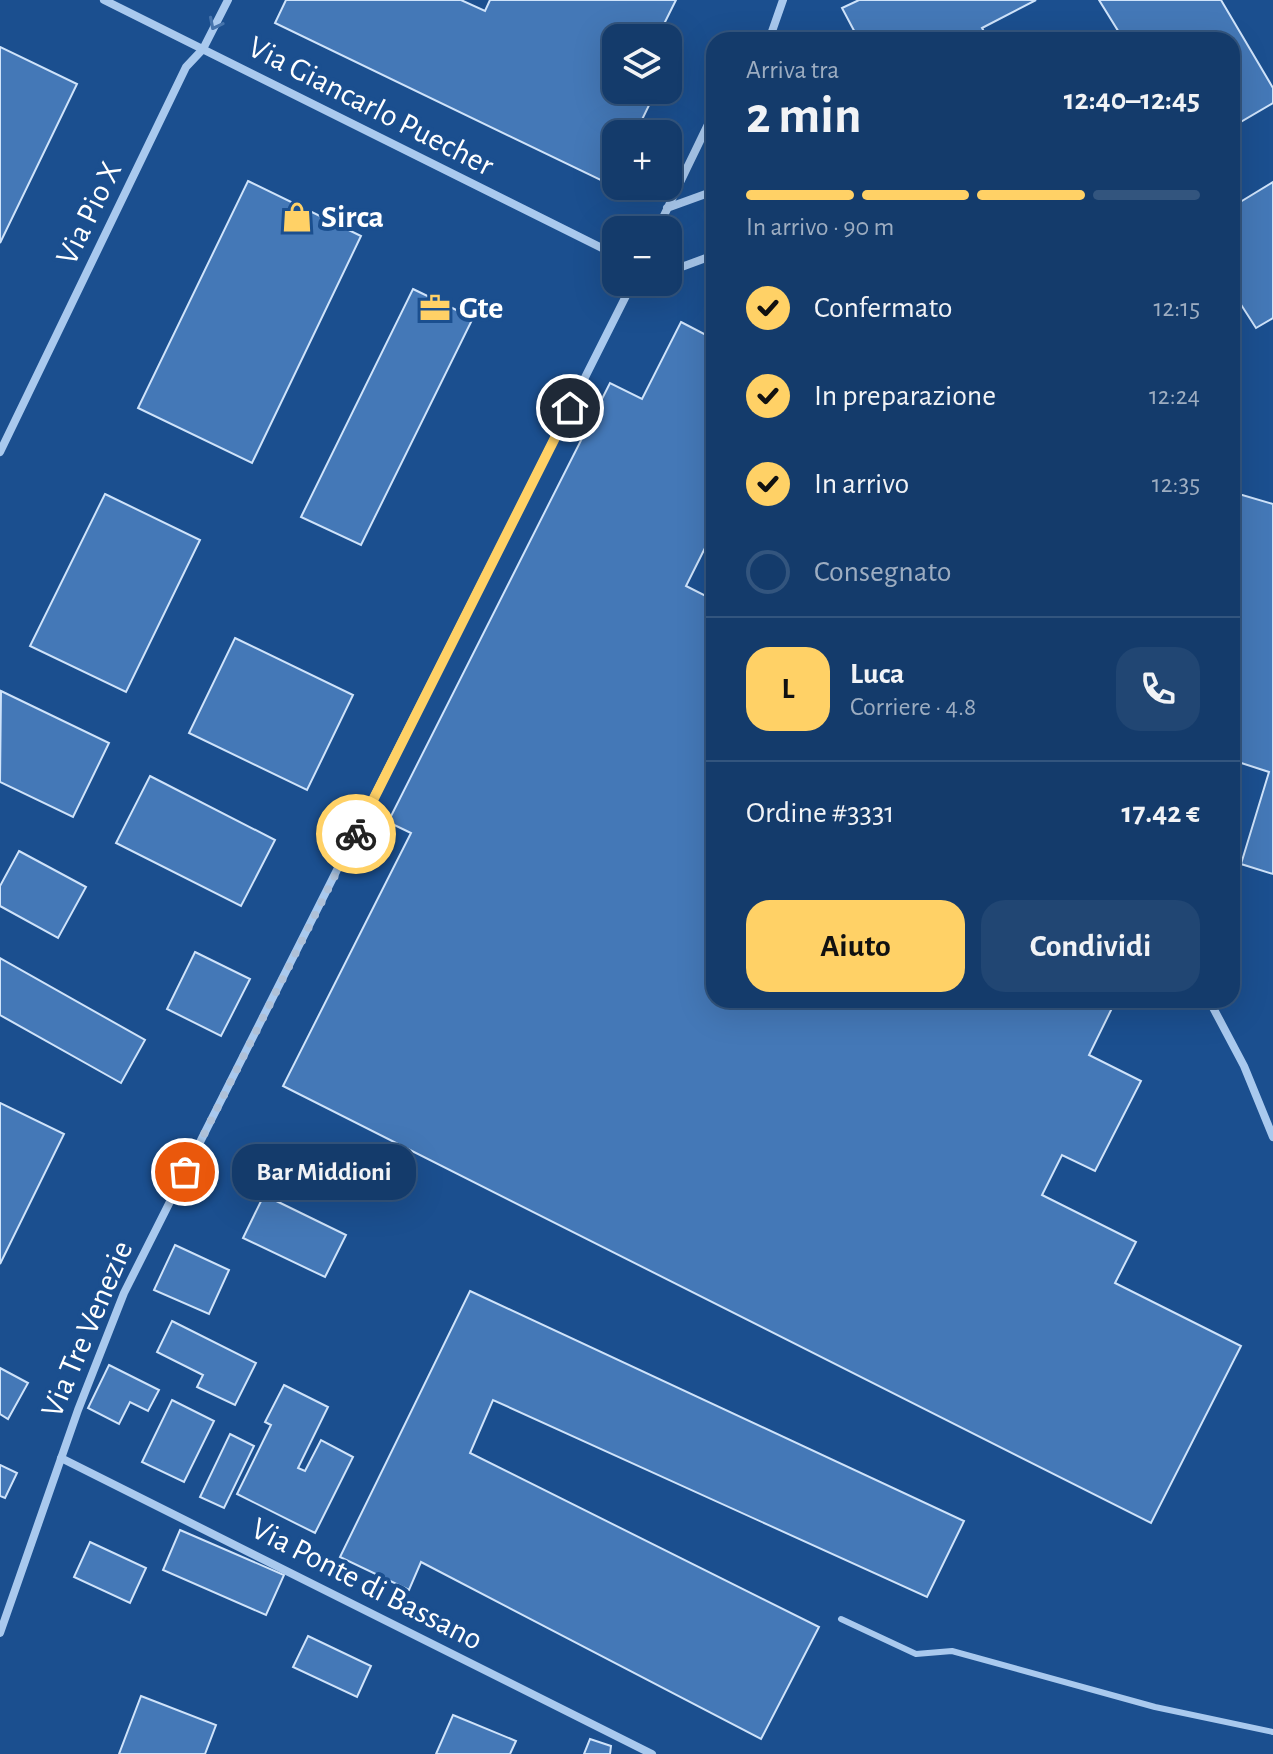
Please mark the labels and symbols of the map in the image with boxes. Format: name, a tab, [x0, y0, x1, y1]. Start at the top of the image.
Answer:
one-way arrow	[210, 16, 225, 31]
street label: Via Giancarlo Puecher	[243, 30, 499, 182]
street label: Via Pio X	[50, 156, 128, 270]
shop icon: Sirca	[280, 200, 314, 234]
place label: Sirca	[321, 201, 384, 233]
office icon: Gte	[418, 291, 452, 325]
place label: Gte	[459, 292, 503, 324]
pin	[536, 374, 604, 442]
courier	[316, 794, 396, 874]
pin	[151, 1138, 219, 1206]
callout: Bar Middioni	[233, 1144, 417, 1200]
street label: Via Tre Venezie	[36, 1236, 138, 1422]
street label: Via Ponte di Bassano	[246, 1512, 488, 1656]

